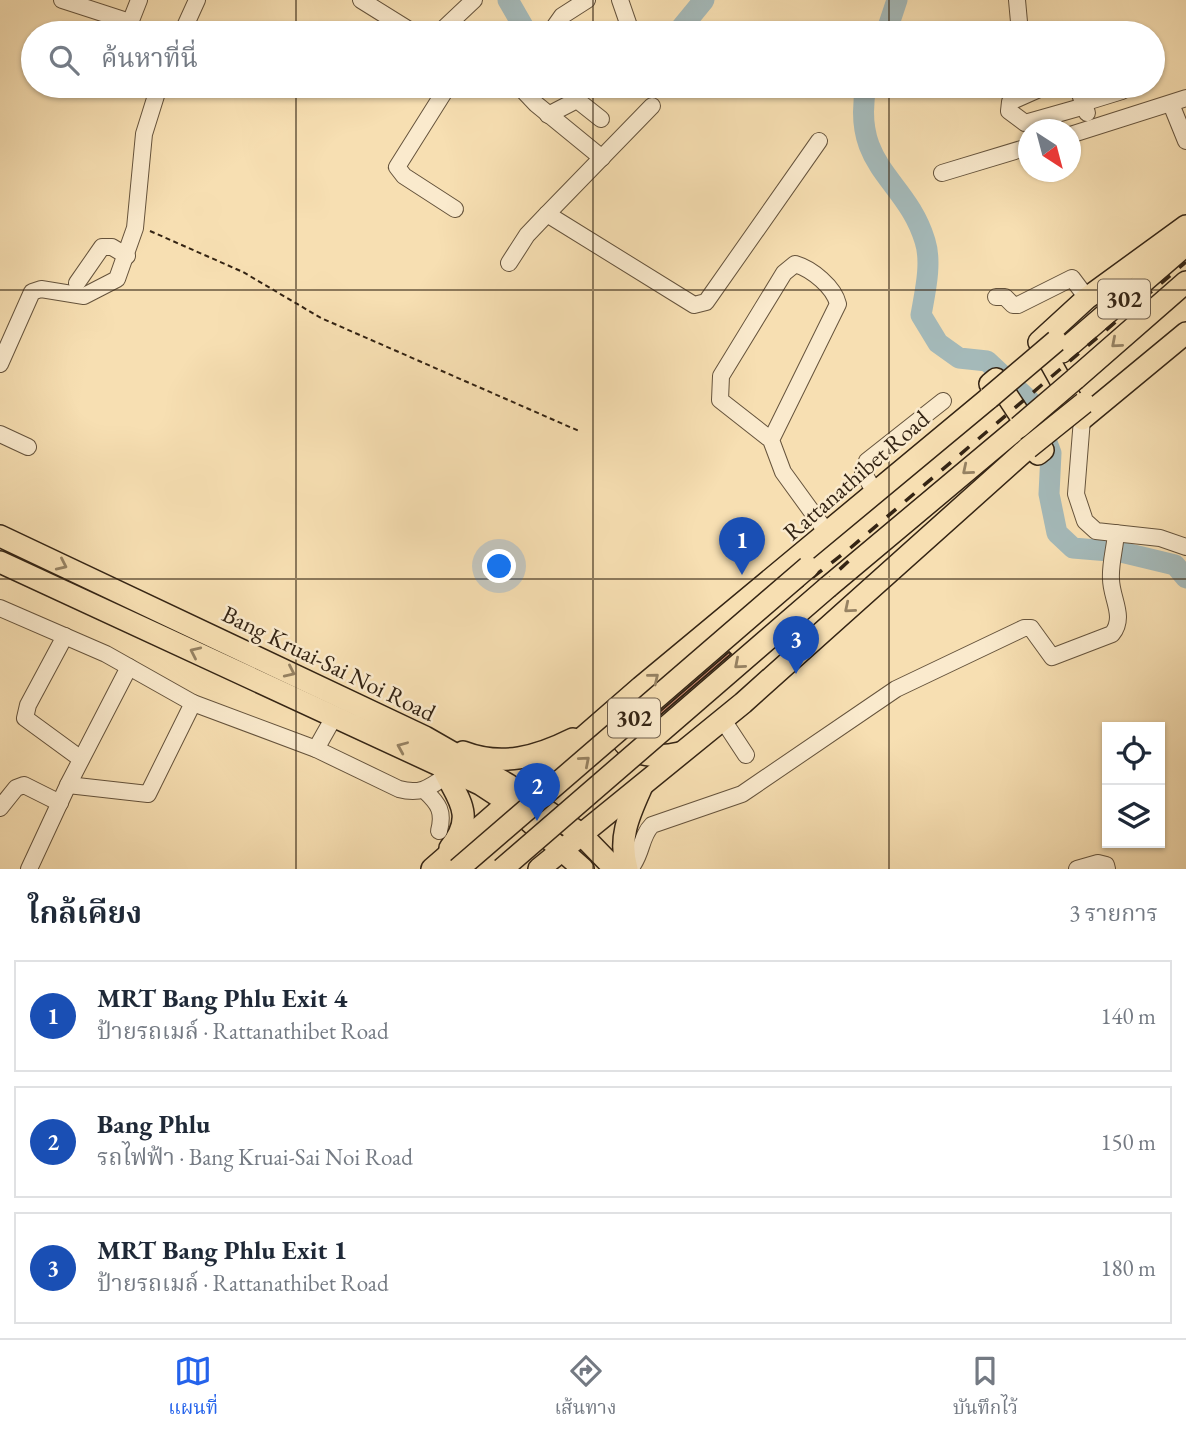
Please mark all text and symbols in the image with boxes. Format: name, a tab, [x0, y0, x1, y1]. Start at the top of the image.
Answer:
search box	[21, 21, 1165, 98]
icon: search	[45, 41, 83, 79]
text: ค้นหาที่นี่	[101, 41, 198, 75]
north arrow	[1018, 119, 1081, 182]
road number: 302	[1098, 280, 1150, 318]
one-way arrow	[1111, 335, 1124, 347]
street label: Rattanathibet Road	[777, 403, 936, 547]
one-way arrow	[962, 462, 974, 475]
pin: 1	[719, 517, 765, 575]
your location	[482, 549, 516, 583]
one-way arrow	[55, 557, 67, 571]
street label: Bang Kruai-Sai Noi Road	[217, 598, 442, 729]
one-way arrow	[844, 600, 857, 612]
pin: 3	[773, 616, 819, 674]
one-way arrow	[190, 646, 202, 660]
one-way arrow	[734, 656, 747, 668]
one-way arrow	[283, 664, 295, 678]
one-way arrow	[646, 673, 658, 686]
road number: 302	[608, 698, 660, 738]
map controls	[1102, 722, 1165, 848]
button: locate	[1102, 722, 1165, 785]
one-way arrow	[396, 741, 409, 755]
one-way arrow	[576, 757, 589, 769]
pin: 2	[514, 763, 560, 821]
button: layers	[1102, 785, 1165, 848]
text: ใกล้เคียง	[28, 893, 142, 932]
text: 3 รายการ	[1069, 898, 1158, 928]
text: MRT Bang Phlu Exit 4	[97, 981, 347, 1015]
text: 1	[47, 1001, 59, 1031]
text: 140 m	[1100, 1001, 1156, 1031]
text: ป้ายรถเมล์ · Rattanathibet Road	[97, 1016, 389, 1046]
text: Bang Phlu	[97, 1107, 210, 1141]
text: 2	[47, 1127, 59, 1157]
text: 150 m	[1100, 1127, 1156, 1157]
text: รถไฟฟ้า · Bang Kruai-Sai Noi Road	[97, 1142, 413, 1172]
text: MRT Bang Phlu Exit 1	[97, 1233, 347, 1267]
text: 3	[47, 1253, 59, 1283]
text: 180 m	[1100, 1253, 1156, 1283]
text: ป้ายรถเมล์ · Rattanathibet Road	[97, 1268, 389, 1298]
tab: แผนที่	[168, 1352, 218, 1424]
tab: เส้นทาง	[555, 1352, 616, 1424]
tab: บันทึกไว้	[953, 1352, 1018, 1424]

